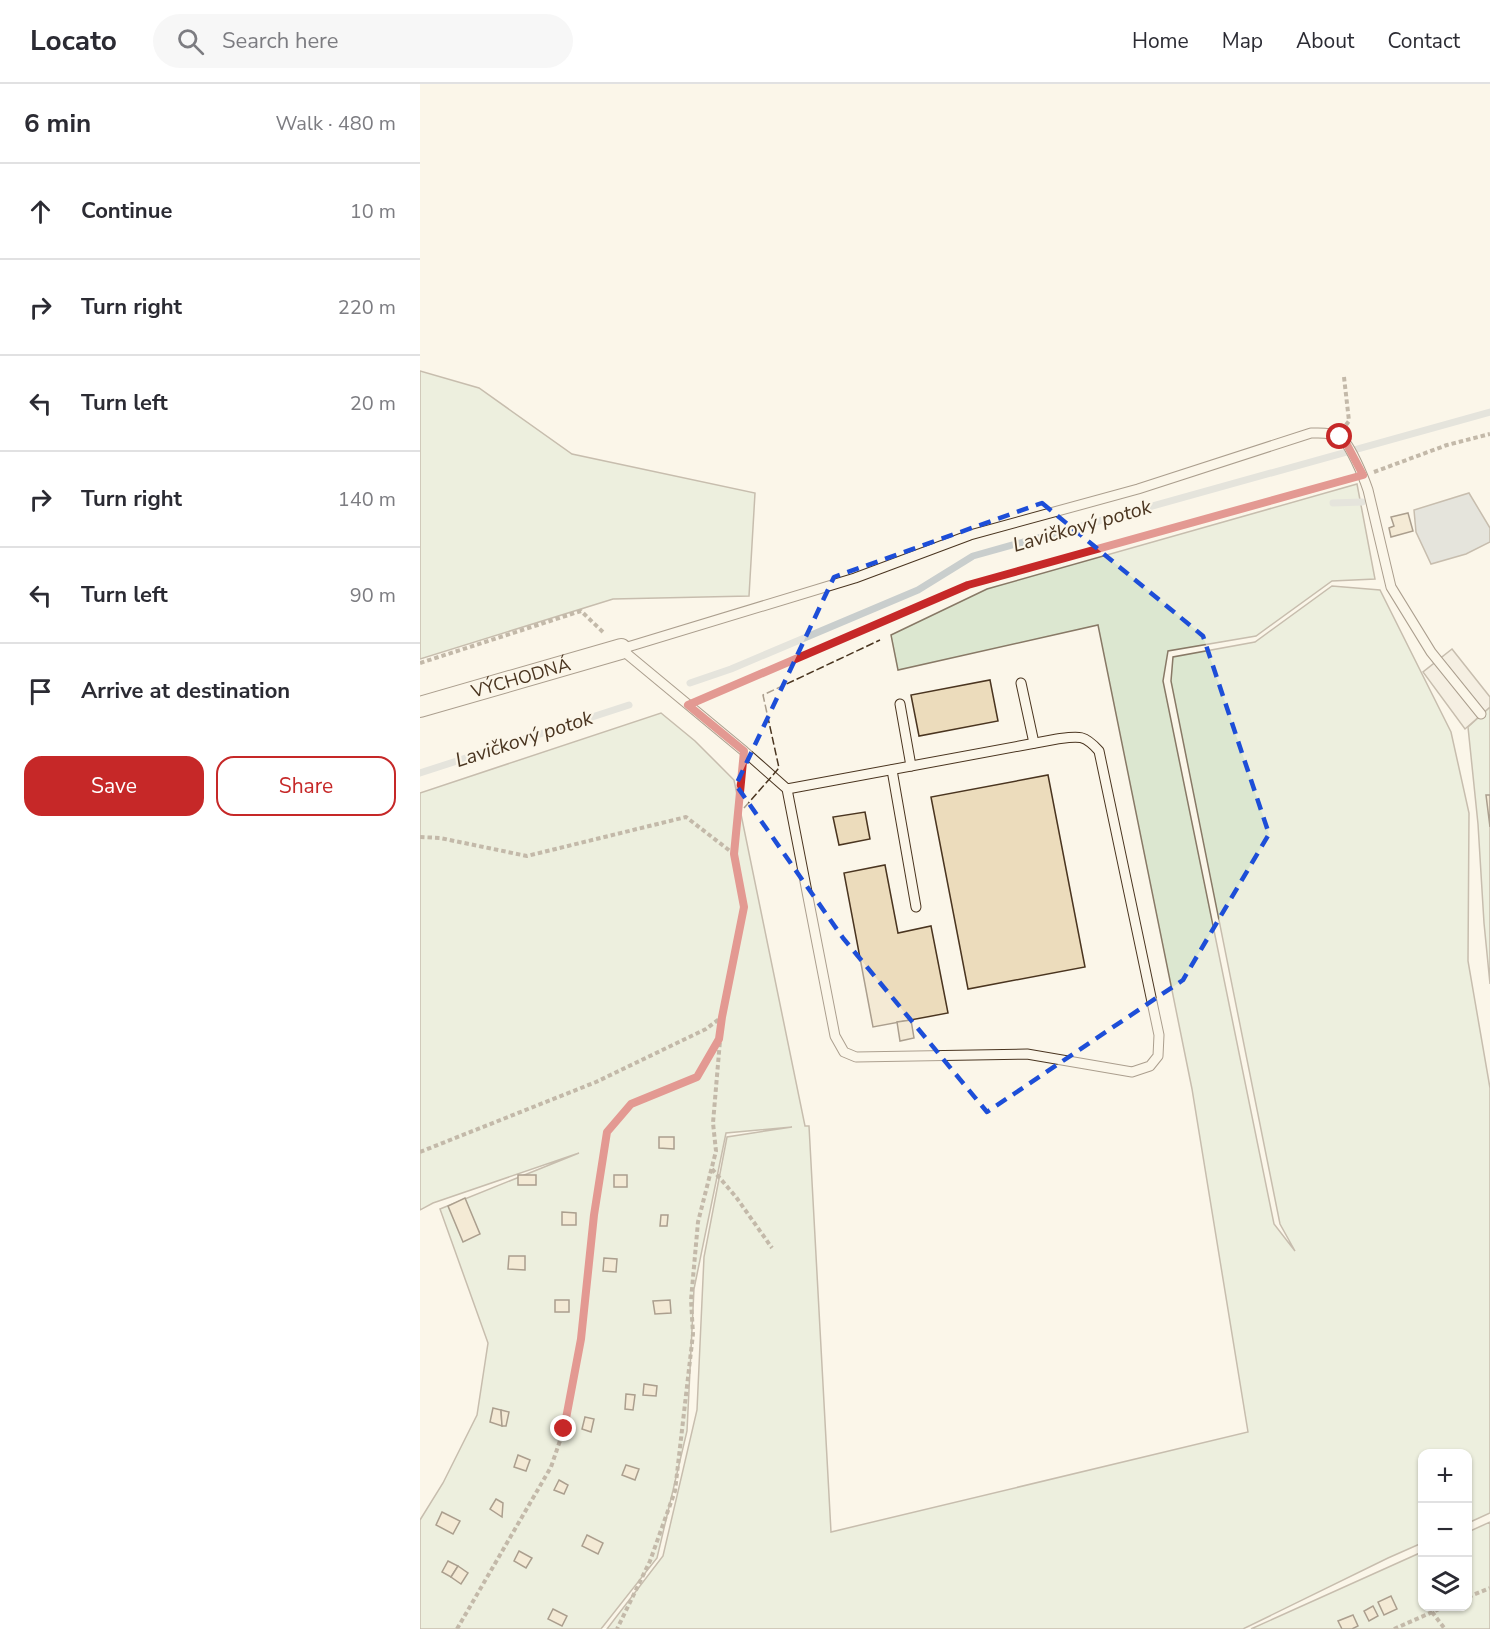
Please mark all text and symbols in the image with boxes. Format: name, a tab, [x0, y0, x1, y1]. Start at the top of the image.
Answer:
search box	[153, 14, 573, 68]
text: Locato	[30, 22, 117, 60]
icon: search	[174, 25, 207, 58]
text: Search here	[222, 26, 339, 56]
text: Home	[1132, 27, 1189, 55]
text: Map	[1222, 27, 1263, 55]
text: About	[1296, 27, 1354, 55]
text: Contact	[1387, 27, 1460, 55]
text: 6 min	[24, 106, 91, 141]
text: Walk · 480 m	[276, 110, 396, 137]
icon: ahead	[24, 195, 57, 228]
text: Continue	[81, 196, 172, 226]
text: 10 m	[350, 198, 396, 225]
icon: right	[24, 291, 57, 324]
text: Turn right	[81, 292, 182, 322]
text: 220 m	[338, 294, 396, 321]
icon: left	[24, 387, 57, 420]
text: Turn left	[81, 388, 168, 418]
text: 20 m	[350, 390, 396, 417]
route start	[1326, 423, 1352, 449]
icon: right	[24, 483, 57, 516]
text: Turn right	[81, 484, 182, 514]
text: 140 m	[338, 486, 396, 513]
water label: Lavičkový potok	[1010, 493, 1155, 559]
icon: left	[24, 579, 57, 612]
text: Turn left	[81, 580, 168, 610]
text: 90 m	[350, 582, 396, 609]
street label: VÝCHODNÁ	[468, 652, 573, 704]
icon: arrive	[24, 675, 57, 708]
text: Arrive at destination	[81, 676, 290, 706]
water label: Lavičkový potok	[452, 704, 597, 774]
button: Save	[24, 756, 204, 816]
button: Share	[216, 756, 396, 816]
route end	[550, 1415, 576, 1441]
map controls	[1418, 1449, 1472, 1611]
button: +	[1418, 1449, 1472, 1503]
button: −	[1418, 1503, 1472, 1557]
button: layers	[1418, 1557, 1472, 1611]

